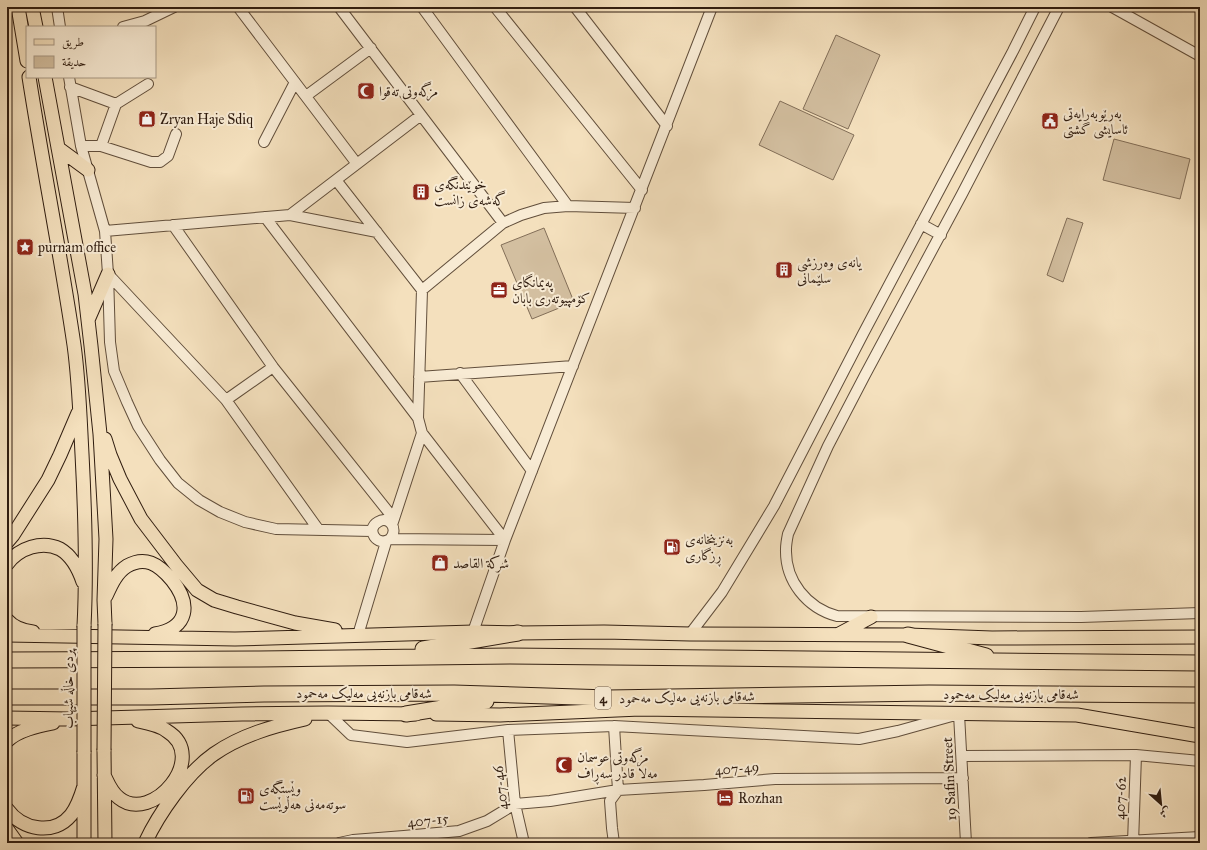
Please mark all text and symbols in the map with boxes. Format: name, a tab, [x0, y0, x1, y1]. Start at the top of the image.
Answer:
legend	[26, 26, 156, 78]
text: طريق	[62, 35, 84, 50]
text: حديقة	[62, 55, 86, 70]
mosque icon: مزگەوتی تەقوا	[356, 81, 376, 101]
place label: مزگەوتی تەقوا	[379, 81, 438, 101]
place label: بەڕێوبەرایەتی ئاسایشی گشتی	[1063, 105, 1128, 139]
shop icon: Zryan Haje Sdiq	[137, 109, 157, 129]
place label: Zryan Haje Sdiq	[160, 111, 253, 129]
public building icon: بەڕێوبەرایەتی ئاسایشی گشتی	[1040, 111, 1060, 131]
place label: خوێندنگەی گەشەی زانست	[434, 176, 506, 209]
building icon: خوێندنگەی گەشەی زانست	[411, 182, 431, 202]
place icon: purnam office	[15, 237, 35, 257]
place label: purnam office	[37, 239, 116, 256]
place label: یانەی وەرزشی سلێمانی	[797, 254, 863, 287]
building icon: یانەی وەرزشی سلێمانی	[774, 260, 794, 280]
place label: پەیمانگای کۆمپیوتەری بابان	[512, 273, 590, 308]
office icon: پەیمانگای کۆمپیوتەری بابان	[489, 280, 509, 300]
place label: بەنزینخانەی ڕزگاری	[685, 531, 733, 567]
fuel station icon: بەنزینخانەی ڕزگاری	[662, 537, 682, 557]
shop icon: شركة القاصد	[430, 553, 450, 573]
place label: شركة القاصد	[453, 555, 509, 573]
street label: پردی خاڵە شیهاب	[60, 648, 78, 729]
street label: شەقامی بازنەیی مەلیک مەحمود	[296, 685, 432, 703]
street label: شەقامی بازنەیی مەلیک مەحمود	[943, 686, 1079, 704]
road number: 4	[595, 687, 611, 709]
street label: شەقامی بازنەیی مەلیک مەحمود	[619, 688, 755, 708]
street label: 19 Safin Street	[939, 737, 960, 821]
place label: مزگەوتی عوسمان مەلا قادر سەڕاف	[577, 747, 658, 785]
mosque icon: مزگەوتی عوسمان مەلا قادر سەڕاف	[554, 755, 574, 775]
street label: 407-49	[714, 758, 760, 779]
street label: 407-46	[489, 764, 512, 811]
street label: 407-62	[1111, 776, 1130, 820]
place label: وێستگەی سوتەمەنی هەڵوێست	[259, 780, 346, 813]
north arrow	[1141, 784, 1181, 824]
fuel station icon: وێستگەی سوتەمەنی هەڵوێست	[236, 786, 256, 806]
hotel icon: Rozhan	[715, 788, 735, 808]
place label: Rozhan	[738, 790, 783, 807]
text: ش	[1157, 804, 1173, 821]
street label: 407-15	[407, 810, 450, 831]

